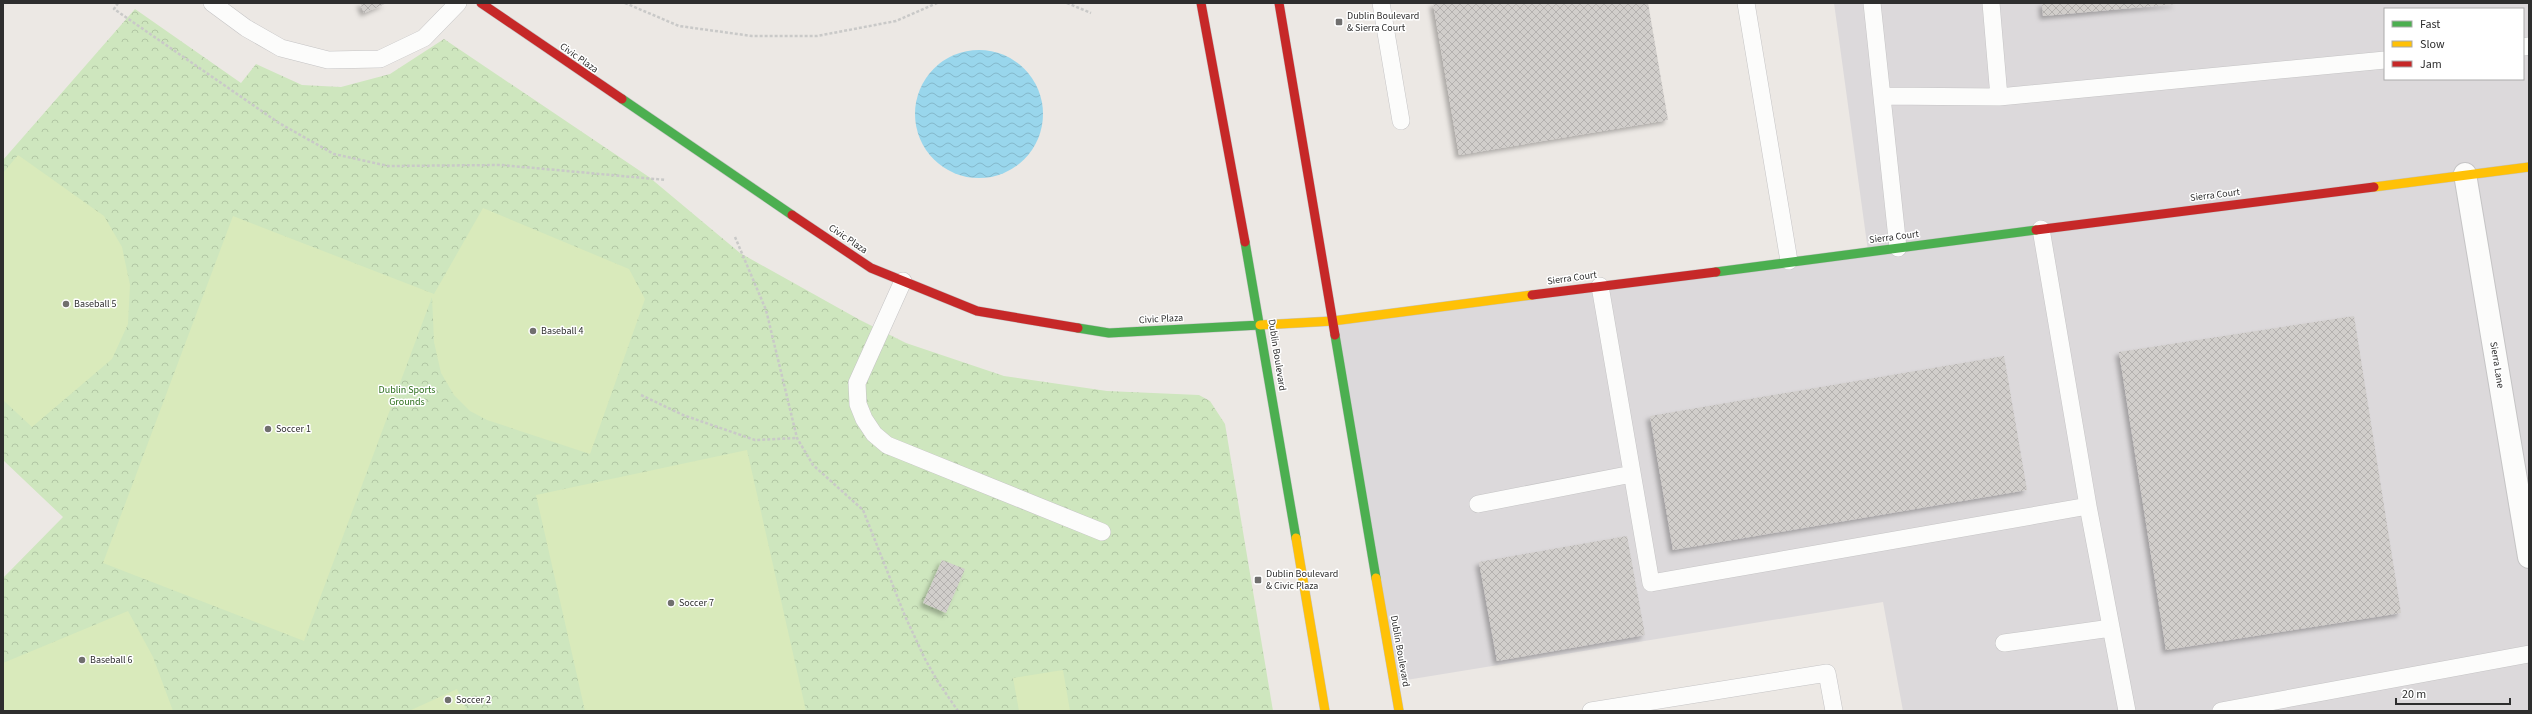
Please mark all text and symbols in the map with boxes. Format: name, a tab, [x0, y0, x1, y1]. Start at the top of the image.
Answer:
legend	[2384, 8, 2524, 80]
place label: Dublin Boulevard & Sierra Court	[1347, 9, 1419, 35]
text: Fast	[2420, 16, 2440, 33]
marker: Dublin Boulevard & Sierra Court	[1334, 17, 1344, 27]
text: Slow	[2420, 36, 2445, 53]
street label: Civic Plaza	[557, 40, 601, 76]
text: Jam	[2420, 56, 2442, 73]
street label: Sierra Court	[2189, 185, 2241, 205]
street label: Civic Plaza	[826, 221, 870, 257]
street label: Sierra Court	[1868, 227, 1920, 247]
street label: Sierra Court	[1546, 268, 1598, 288]
place label: Baseball 5	[74, 297, 117, 311]
marker: Baseball 5	[61, 299, 71, 309]
street label: Civic Plaza	[1139, 311, 1183, 327]
street label: Dublin Boulevard	[1264, 318, 1290, 392]
place label: Baseball 4	[541, 324, 584, 338]
marker: Baseball 4	[528, 326, 538, 336]
street label: Sierra Lane	[2486, 341, 2508, 389]
park label: Dublin Sports Grounds	[379, 383, 435, 409]
place label: Soccer 1	[276, 422, 311, 436]
marker: Soccer 1	[263, 424, 273, 434]
place label: Dublin Boulevard & Civic Plaza	[1266, 567, 1338, 593]
marker: Dublin Boulevard & Civic Plaza	[1253, 575, 1263, 585]
place label: Soccer 7	[679, 596, 714, 610]
marker: Soccer 7	[666, 598, 676, 608]
street label: Dublin Boulevard	[1387, 614, 1413, 688]
place label: Baseball 6	[90, 653, 133, 667]
marker: Baseball 6	[77, 655, 87, 665]
scale bar	[2396, 680, 2510, 706]
text: 20 m	[2402, 686, 2426, 703]
place label: Soccer 2	[456, 693, 491, 707]
marker: Soccer 2	[443, 695, 453, 705]

